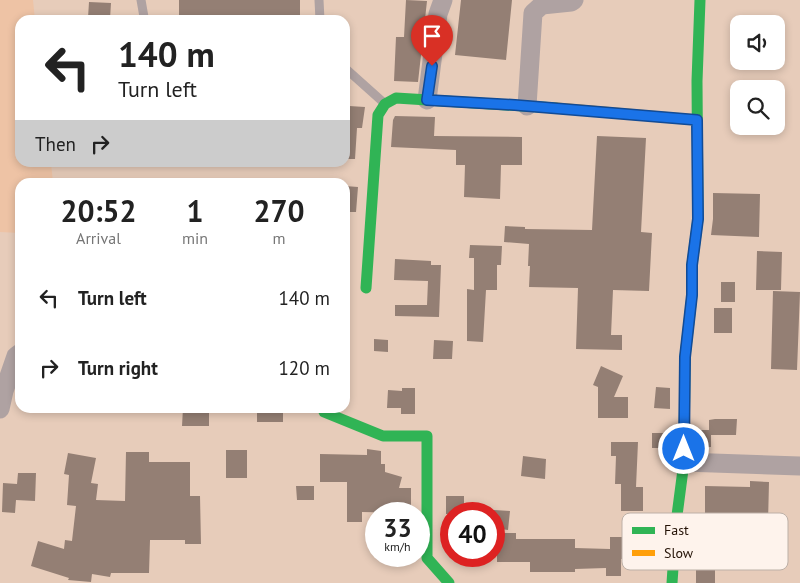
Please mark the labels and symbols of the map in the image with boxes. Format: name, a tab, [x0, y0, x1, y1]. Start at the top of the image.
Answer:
pin	[411, 15, 453, 66]
position arrow	[657, 422, 709, 474]
speed limit sign: 40	[440, 502, 505, 567]
legend	[622, 513, 788, 570]
text: Fast	[664, 521, 689, 539]
text: Slow	[664, 544, 694, 562]

